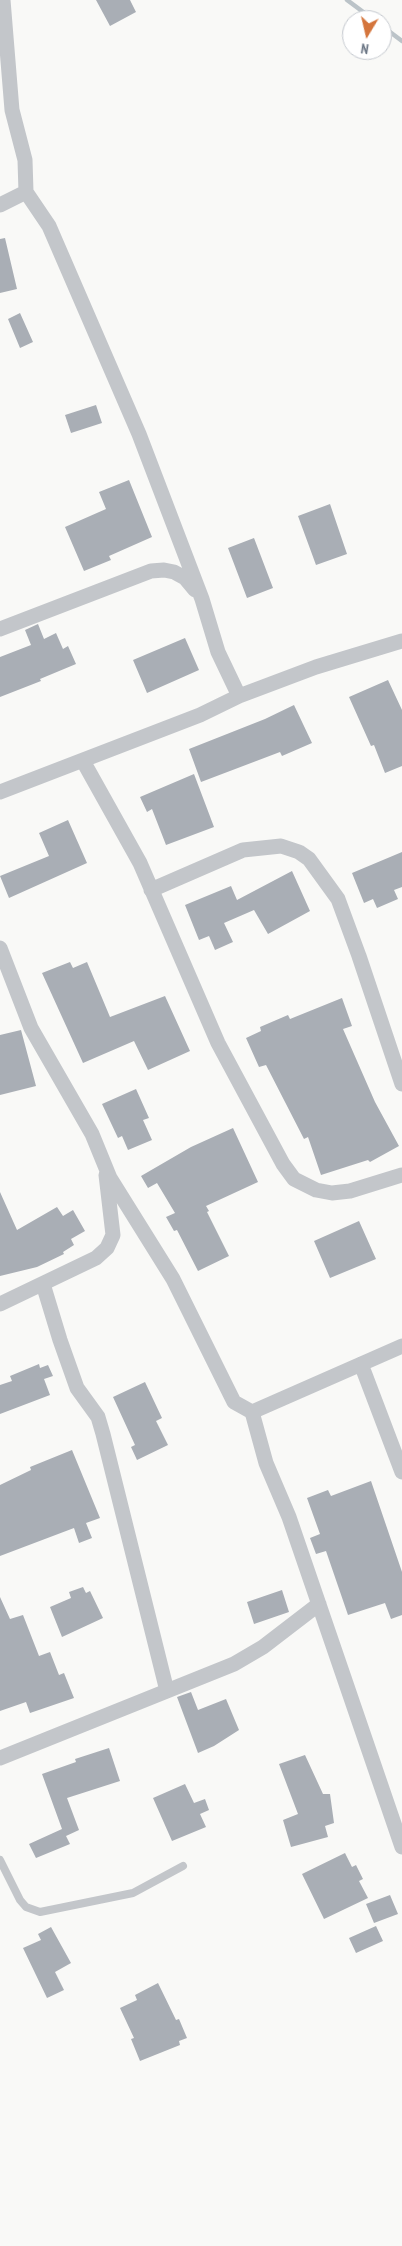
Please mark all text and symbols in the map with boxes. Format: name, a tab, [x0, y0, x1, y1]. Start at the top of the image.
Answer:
north arrow	[342, 10, 392, 60]
text: N	[360, 39, 370, 58]

